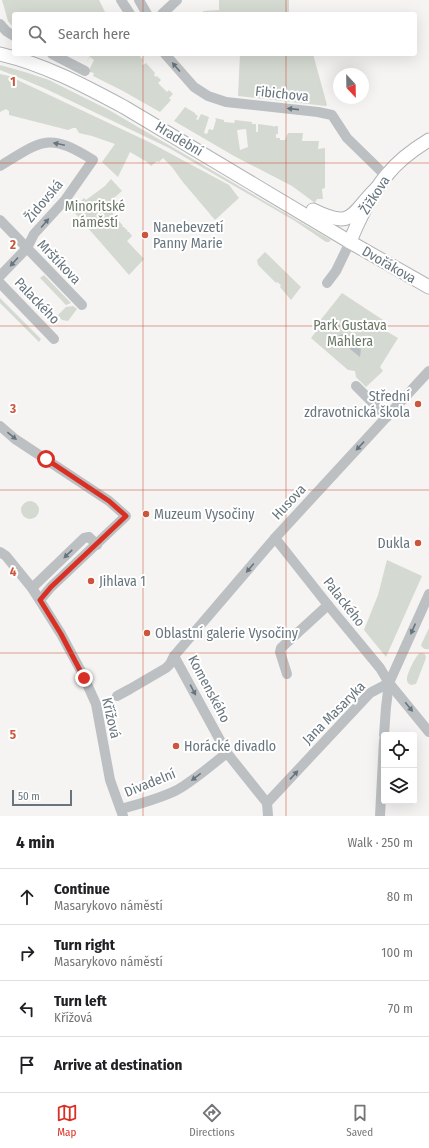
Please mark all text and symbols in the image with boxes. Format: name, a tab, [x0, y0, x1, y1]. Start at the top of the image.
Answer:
search box	[12, 12, 417, 56]
icon: search	[26, 23, 48, 45]
text: Search here	[58, 25, 130, 43]
one-way arrow	[172, 61, 181, 72]
north arrow	[333, 68, 369, 104]
text: 1	[10, 74, 16, 89]
street label: Fibichova	[254, 83, 310, 105]
one-way arrow	[287, 106, 299, 112]
street label: Hradební	[152, 118, 206, 160]
one-way arrow	[53, 140, 65, 146]
street label: Žižkova	[356, 172, 394, 217]
street label: Židovská	[21, 176, 67, 226]
park label: Minoritské náměstí	[65, 198, 125, 231]
one-way arrow	[40, 218, 49, 228]
place label: Nanebevzetí Panny Marie	[153, 219, 224, 252]
marker: Nanebevzetí Panny Marie	[140, 230, 150, 240]
street label: Mrštíkova	[34, 236, 84, 288]
text: 2	[9, 237, 16, 252]
street label: Dvořákova	[359, 243, 419, 287]
one-way arrow	[9, 257, 18, 268]
street label: Palackého	[11, 274, 63, 328]
park label: Park Gustava Mahlera	[313, 317, 387, 350]
place label: Střední zdravotnická škola	[304, 388, 410, 421]
marker: Střední zdravotnická škola	[413, 399, 423, 409]
text: 3	[9, 401, 16, 416]
one-way arrow	[6, 431, 17, 440]
one-way arrow	[355, 441, 365, 451]
route start	[37, 450, 55, 468]
street label: Husova	[268, 481, 310, 523]
place label: Muzeum Vysočiny	[154, 506, 255, 523]
marker: Muzeum Vysočiny	[141, 509, 151, 519]
place label: Dukla	[378, 535, 410, 552]
marker: Dukla	[413, 538, 423, 548]
one-way arrow	[63, 549, 73, 559]
one-way arrow	[245, 563, 255, 573]
text: 4	[10, 564, 17, 579]
place label: Jihlava 1	[99, 573, 146, 590]
street label: Palackého	[319, 574, 369, 630]
marker: Jihlava 1	[86, 576, 96, 586]
one-way arrow	[410, 624, 416, 635]
place label: Oblastní galerie Vysočiny	[155, 625, 299, 642]
marker: Oblastní galerie Vysočiny	[142, 628, 152, 638]
street label: Komenského	[184, 652, 234, 726]
route end	[75, 669, 93, 687]
street label: Jana Masaryka	[299, 678, 369, 748]
one-way arrow	[190, 684, 196, 696]
street label: Křížová	[98, 696, 124, 740]
one-way arrow	[405, 702, 414, 713]
text: 5	[10, 727, 16, 742]
map controls	[381, 732, 417, 804]
button: locate	[381, 732, 417, 768]
place label: Horácké divadlo	[184, 738, 276, 755]
marker: Horácké divadlo	[171, 741, 181, 751]
street label: Divadelní	[122, 765, 178, 801]
button: layers	[381, 768, 417, 804]
one-way arrow	[289, 770, 298, 780]
one-way arrow	[191, 772, 202, 781]
scale bar	[12, 788, 72, 807]
text: 50 m	[18, 790, 40, 803]
text: 4 min	[16, 832, 55, 853]
text: Walk · 250 m	[348, 835, 413, 850]
text: Continue	[54, 880, 110, 898]
icon: ahead	[16, 886, 38, 908]
text: 80 m	[387, 889, 413, 904]
text: Masarykovo náměstí	[54, 898, 163, 913]
text: Turn right	[54, 936, 115, 954]
icon: right	[16, 942, 38, 964]
text: 100 m	[381, 945, 413, 960]
text: Masarykovo náměstí	[54, 954, 163, 969]
text: Turn left	[54, 992, 107, 1010]
icon: left	[16, 998, 38, 1020]
text: 70 m	[388, 1001, 413, 1016]
text: Křížová	[54, 1010, 93, 1025]
icon: arrive	[16, 1054, 38, 1076]
text: Arrive at destination	[54, 1056, 182, 1074]
tab: Map	[56, 1102, 78, 1139]
tab: Directions	[189, 1102, 235, 1139]
tab: Saved	[346, 1102, 373, 1139]

